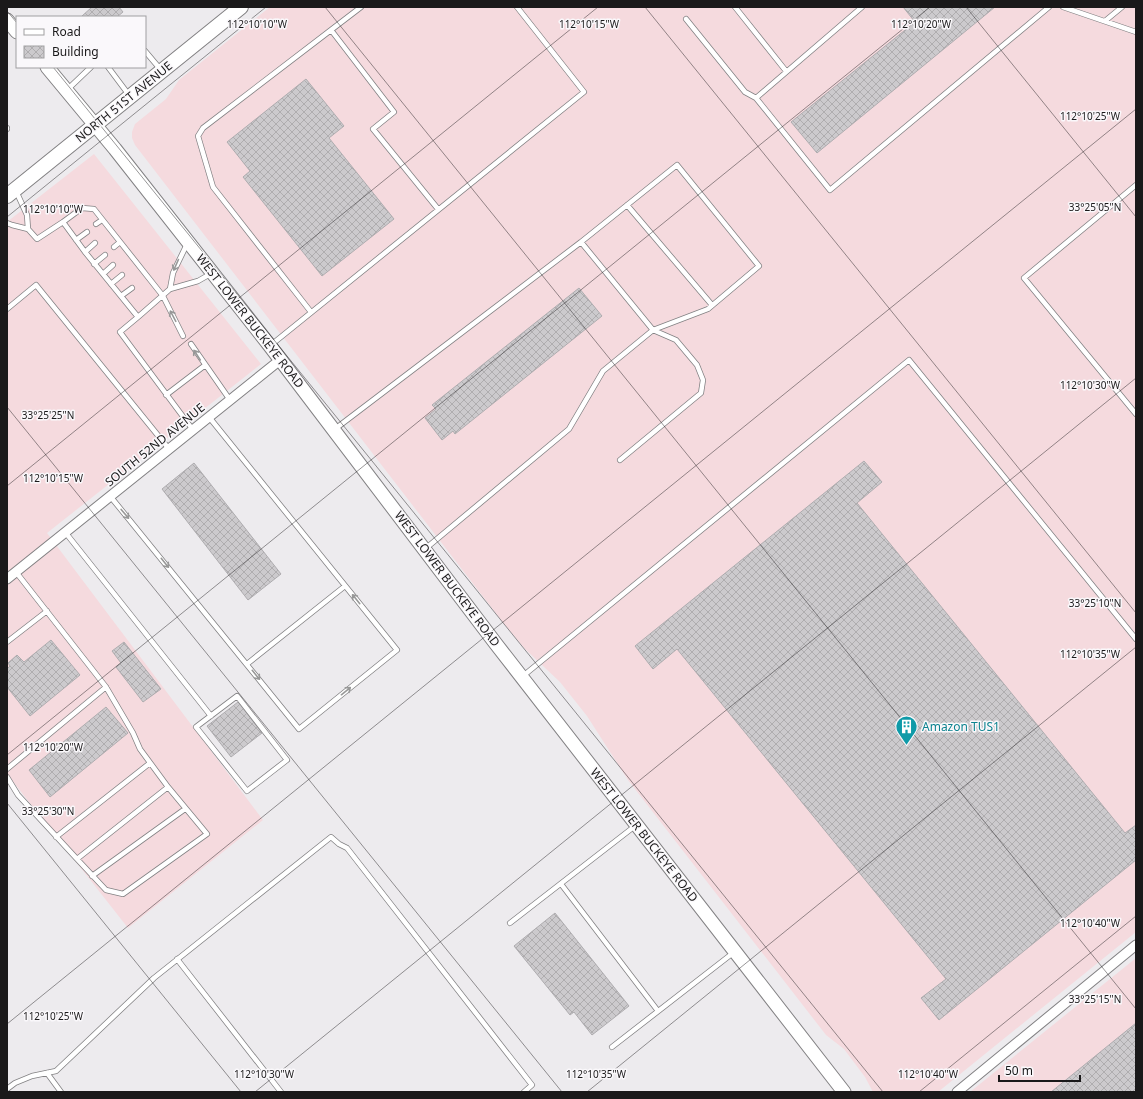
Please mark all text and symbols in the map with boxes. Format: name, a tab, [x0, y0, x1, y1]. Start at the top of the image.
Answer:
legend	[16, 16, 146, 68]
text: 112°10'10"W	[227, 17, 288, 31]
text: 112°10'15"W	[559, 17, 620, 31]
text: 112°10'20"W	[891, 17, 952, 31]
text: Road	[52, 23, 81, 40]
text: Building	[52, 43, 99, 60]
street label: NORTH 51ST AVENUE	[72, 57, 176, 146]
text: 112°10'25"W	[1060, 109, 1121, 123]
text: 33°25'05"N	[1069, 200, 1121, 214]
text: 112°10'10"W	[23, 202, 84, 216]
street label: WEST LOWER BUCKEYE ROAD	[193, 250, 308, 391]
one-way arrow	[172, 258, 180, 270]
one-way arrow	[169, 310, 176, 322]
one-way arrow	[193, 349, 201, 361]
text: 112°10'30"W	[1060, 378, 1121, 392]
street label: SOUTH 52ND AVENUE	[101, 399, 208, 490]
text: 33°25'25"N	[22, 408, 74, 422]
text: 112°10'15"W	[23, 471, 84, 485]
street label: WEST LOWER BUCKEYE ROAD	[391, 507, 504, 650]
one-way arrow	[121, 509, 130, 520]
one-way arrow	[161, 557, 170, 568]
one-way arrow	[351, 594, 360, 604]
text: 33°25'10"N	[1069, 596, 1121, 610]
text: 112°10'35"W	[1060, 647, 1121, 661]
one-way arrow	[251, 669, 260, 680]
one-way arrow	[341, 686, 352, 695]
building icon: Amazon TUS1	[893, 714, 919, 747]
place label: Amazon TUS1	[922, 718, 1000, 735]
text: 112°10'20"W	[23, 740, 84, 754]
street label: WEST LOWER BUCKEYE ROAD	[587, 764, 702, 905]
text: 33°25'30"N	[22, 804, 74, 818]
text: 112°10'40"W	[1060, 916, 1121, 930]
text: 33°25'15"N	[1069, 992, 1121, 1006]
text: 112°10'25"W	[23, 1009, 84, 1023]
scale bar	[999, 1057, 1080, 1083]
text: 50 m	[1005, 1062, 1033, 1079]
text: 112°10'30"W	[234, 1067, 295, 1081]
text: 112°10'35"W	[566, 1067, 627, 1081]
text: 112°10'40"W	[898, 1067, 959, 1081]

